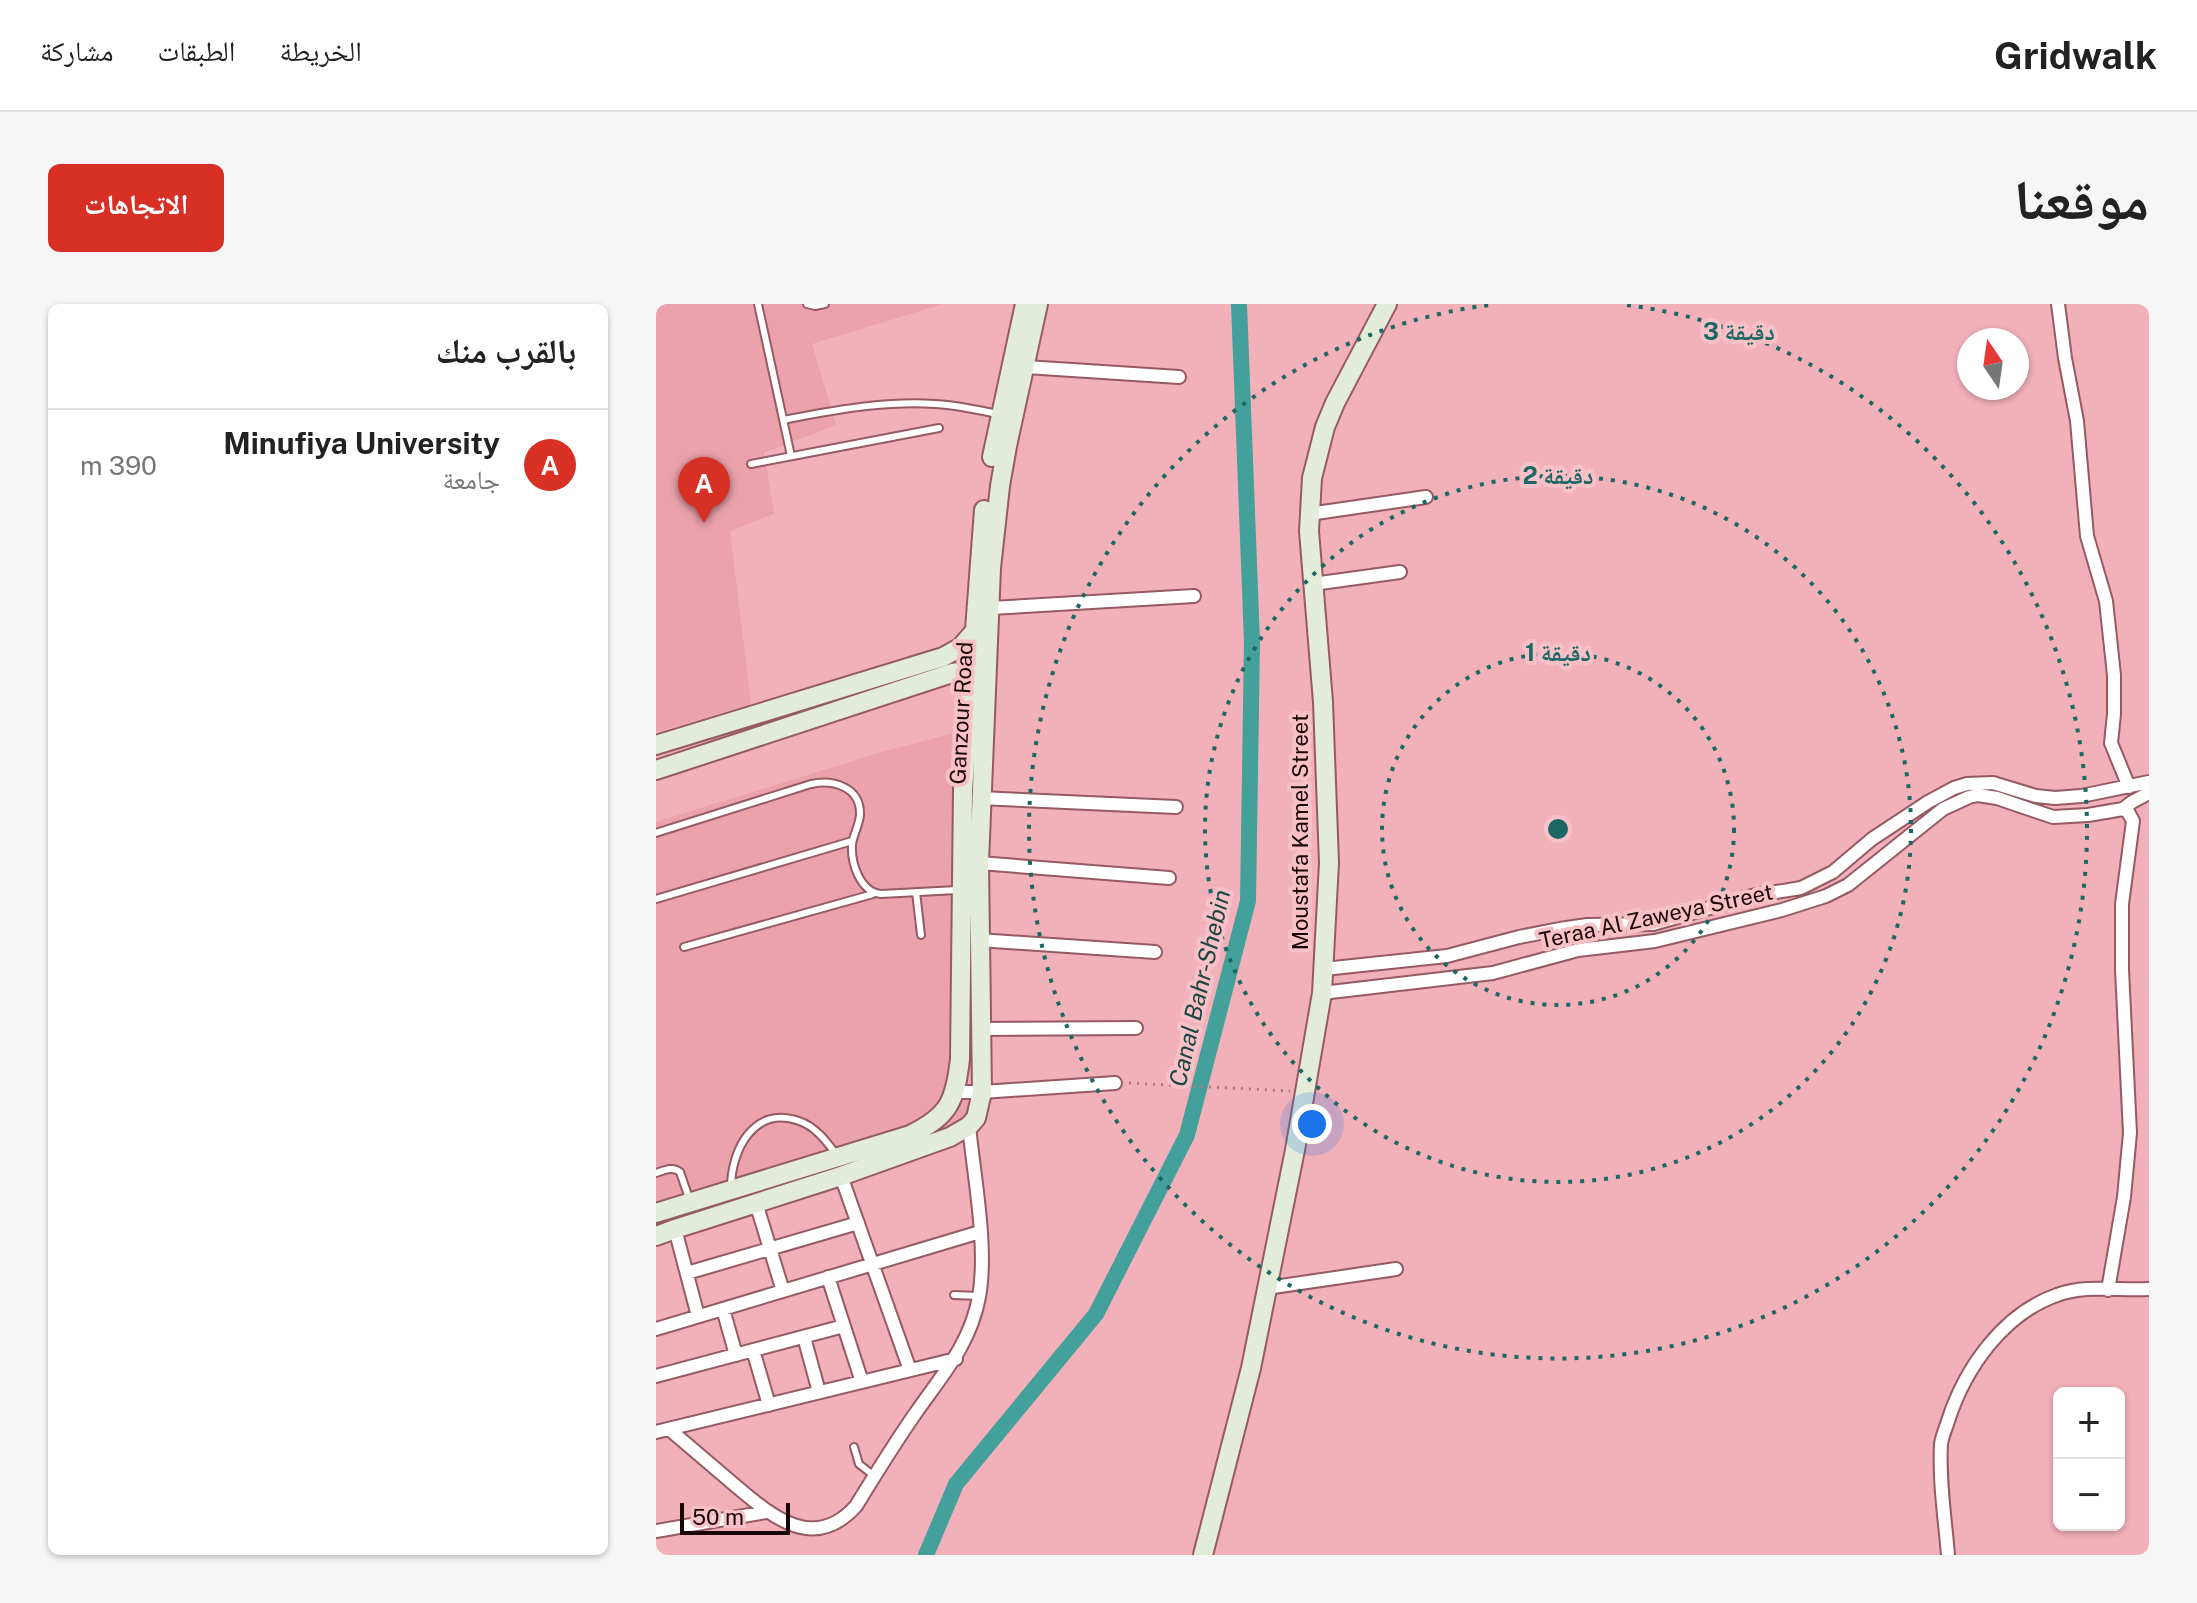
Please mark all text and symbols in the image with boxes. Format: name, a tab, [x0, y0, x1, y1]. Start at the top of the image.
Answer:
text: Gridwalk	[1994, 33, 2157, 78]
text: مشاركة	[40, 34, 114, 67]
text: الطبقات	[158, 34, 235, 67]
text: الخريطة	[279, 34, 362, 67]
button: الاتجاهات	[48, 164, 224, 252]
text: موقعنا	[2014, 167, 2149, 233]
text: 3 دقيقة	[1703, 317, 1775, 346]
north arrow	[1957, 328, 2029, 400]
text: بالقرب منك	[436, 331, 576, 371]
text: Minufiya University	[223, 425, 500, 461]
text: 390 m	[80, 450, 157, 481]
text: A	[541, 450, 559, 481]
pin: A	[678, 457, 730, 523]
text: 2 دقيقة	[1522, 461, 1594, 490]
text: جامعة	[443, 464, 500, 495]
text: 1 دقيقة	[1525, 638, 1591, 667]
street label: Ganzour Road	[944, 641, 978, 785]
street label: Moustafa Kamel Street	[1287, 714, 1313, 950]
centre of rings	[1544, 815, 1572, 843]
street label: Teraa Al Zaweya Street	[1537, 879, 1775, 953]
water label: Canal Bahr-Shebin	[1163, 887, 1235, 1089]
your location	[1292, 1104, 1332, 1144]
map controls	[2053, 1387, 2125, 1531]
button: +	[2053, 1387, 2125, 1459]
button: −	[2053, 1459, 2125, 1531]
scale bar	[680, 1499, 790, 1535]
text: 50 m	[692, 1504, 744, 1530]

